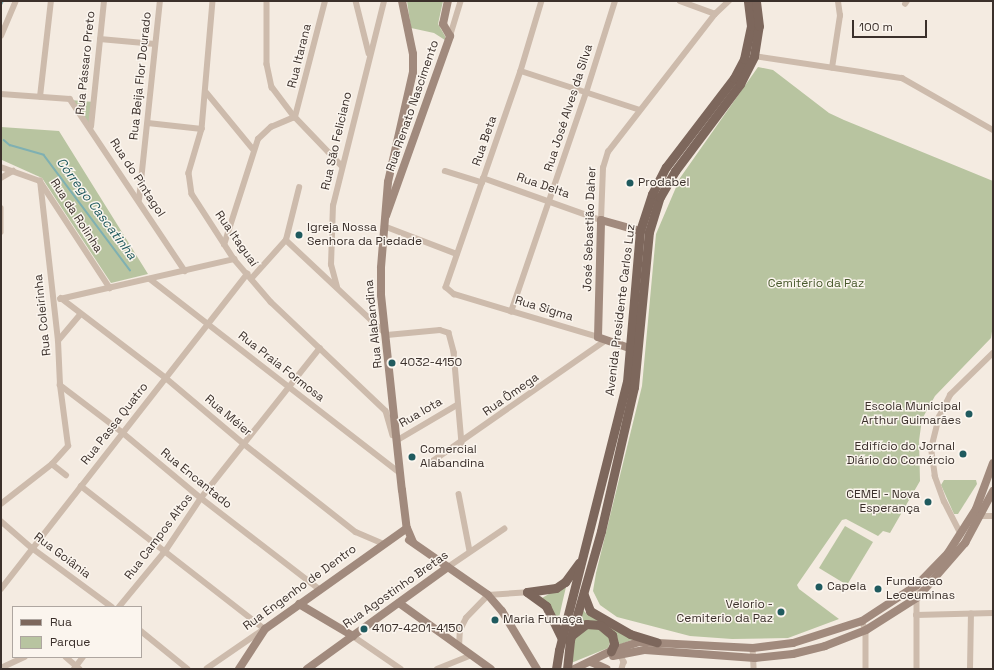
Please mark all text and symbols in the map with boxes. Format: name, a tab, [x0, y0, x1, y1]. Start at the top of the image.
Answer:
street label: Rua Pássaro Preto	[73, 10, 99, 116]
street label: Rua Beija Flor Dourado	[127, 11, 155, 141]
scale bar	[854, 12, 929, 38]
text: 100 m	[859, 19, 893, 35]
street label: Rua Itarana	[285, 22, 315, 90]
street label: Rua Renato Nascimento	[384, 38, 442, 174]
street label: Rua José Alves da Silva	[542, 43, 596, 173]
street label: Rua São Feliciano	[319, 90, 355, 192]
street label: Rua Beta	[470, 114, 500, 168]
street label: Rua do Pintagol	[106, 136, 168, 220]
water label: Córrego Cascatinha	[53, 155, 139, 263]
street label: José Sebastião Daher	[581, 166, 599, 292]
street label: Rua Delta	[515, 170, 571, 202]
street label: Rua da Rolinha	[47, 176, 105, 256]
place label: Prodabel	[638, 176, 689, 190]
marker: Prodabel	[625, 178, 635, 188]
street label: Rua Itaguaí	[211, 208, 261, 270]
place label: Igreja Nossa Senhora da Piedade	[307, 221, 422, 249]
street label: Avenida Presidente Carlos Luz	[603, 223, 639, 397]
marker: Igreja Nossa Senhora da Piedade	[294, 230, 304, 240]
street label: Rua Coleirinha	[32, 273, 54, 357]
park label: Cemitério da Paz	[768, 277, 864, 291]
street label: Rua Alabandina	[362, 279, 386, 369]
street label: Rua Sigma	[513, 293, 575, 325]
street label: Rua Praia Formosa	[235, 329, 327, 405]
place label: 4032-4150	[400, 356, 462, 370]
marker: 4032-4150	[387, 358, 397, 368]
street label: Rua Ômega	[480, 370, 542, 420]
street label: Rua Passa Quatro	[78, 380, 152, 468]
street label: Rua Méier	[202, 392, 254, 440]
street label: Rua Iota	[397, 395, 445, 431]
place label: Escola Municipal Arthur Guimarães	[861, 400, 961, 428]
marker: Escola Municipal Arthur Guimarães	[964, 409, 974, 419]
place label: Edifício do Jornal Diário do Comércio	[847, 440, 955, 468]
place label: Comercial Alabandina	[420, 443, 484, 471]
street label: Rua Encantado	[157, 446, 235, 512]
marker: Edifício do Jornal Diário do Comércio	[958, 449, 968, 459]
marker: Comercial Alabandina	[407, 452, 417, 462]
place label: CEMEI - Nova Esperança	[846, 488, 920, 516]
street label: Rua Campos Altos	[122, 491, 196, 583]
marker: CEMEI - Nova Esperança	[923, 497, 933, 507]
street label: Rua Goiânia	[31, 530, 93, 582]
street label: Rua Engenho de Dentro	[241, 542, 359, 634]
street label: Rua Agostinho Bretas	[341, 548, 451, 632]
place label: Fundacao Leceuminas	[886, 575, 955, 603]
place label: Capela	[827, 580, 866, 594]
marker: Capela	[814, 582, 824, 592]
marker: Fundacao Leceuminas	[873, 584, 883, 594]
place label: Velorio - Cemiterio da Paz	[677, 598, 773, 626]
legend	[12, 606, 142, 658]
marker: Velorio - Cemiterio da Paz	[776, 607, 786, 617]
place label: Maria Fumaça	[503, 613, 583, 627]
text: Rua	[50, 614, 72, 630]
marker: Maria Fumaça	[490, 615, 500, 625]
place label: 4107-4201-4150	[372, 622, 463, 636]
marker: 4107-4201-4150	[359, 624, 369, 634]
text: Parque	[50, 634, 90, 650]

